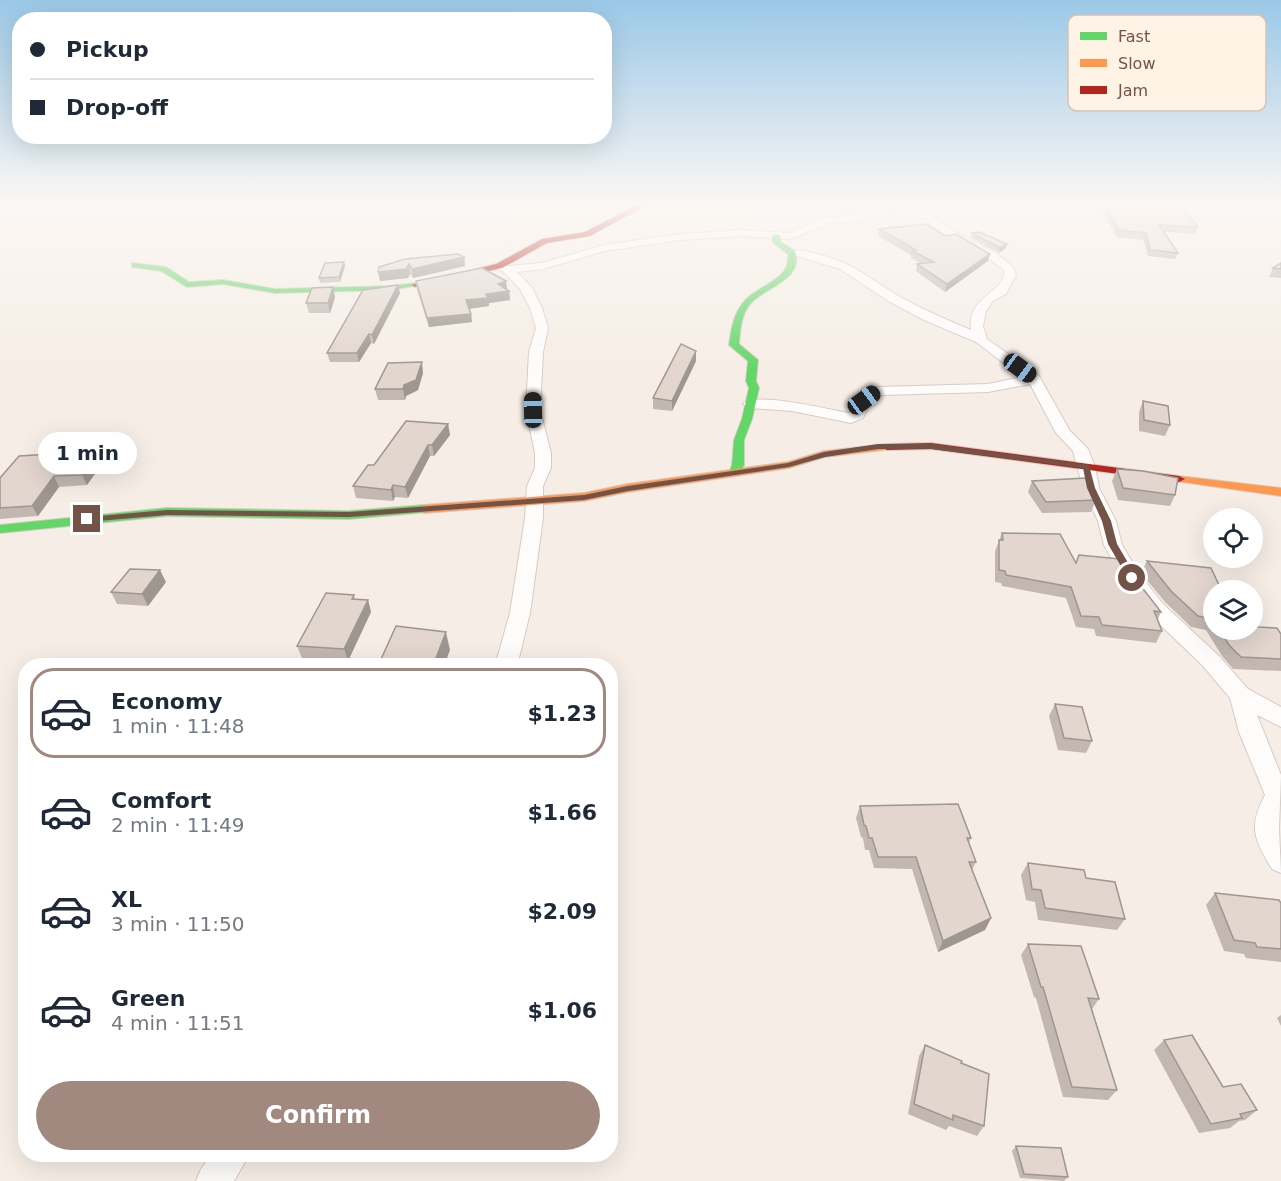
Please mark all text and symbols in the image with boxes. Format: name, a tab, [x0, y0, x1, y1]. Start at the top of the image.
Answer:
legend	[1068, 15, 1266, 111]
text: Fast	[1118, 27, 1150, 46]
text: Pickup	[66, 37, 149, 62]
text: Slow	[1118, 54, 1155, 73]
text: Jam	[1117, 81, 1148, 100]
text: Drop-off	[66, 95, 168, 120]
car	[1000, 350, 1040, 386]
car	[844, 382, 884, 418]
car	[524, 392, 542, 428]
callout: 1 min	[38, 432, 136, 474]
text: 1 min	[56, 441, 119, 465]
route end	[73, 505, 100, 532]
map controls	[1203, 508, 1263, 640]
button: locate	[1203, 508, 1263, 568]
route start	[1118, 564, 1145, 591]
button: layers	[1203, 580, 1263, 640]
icon: car	[39, 686, 93, 740]
text: Economy	[111, 689, 222, 714]
text: $1.23	[527, 701, 597, 726]
text: 1 min · 11:48	[111, 714, 245, 738]
icon: car	[39, 785, 93, 839]
text: Comfort	[111, 788, 211, 813]
text: $1.66	[527, 800, 597, 825]
text: 2 min · 11:49	[111, 813, 245, 837]
icon: car	[39, 884, 93, 938]
text: XL	[111, 887, 142, 912]
text: $2.09	[527, 899, 597, 924]
text: 3 min · 11:50	[111, 912, 245, 936]
icon: car	[39, 983, 93, 1037]
text: Green	[111, 986, 185, 1011]
text: $1.06	[527, 998, 597, 1023]
text: 4 min · 11:51	[111, 1011, 245, 1035]
button: Confirm	[36, 1081, 600, 1150]

